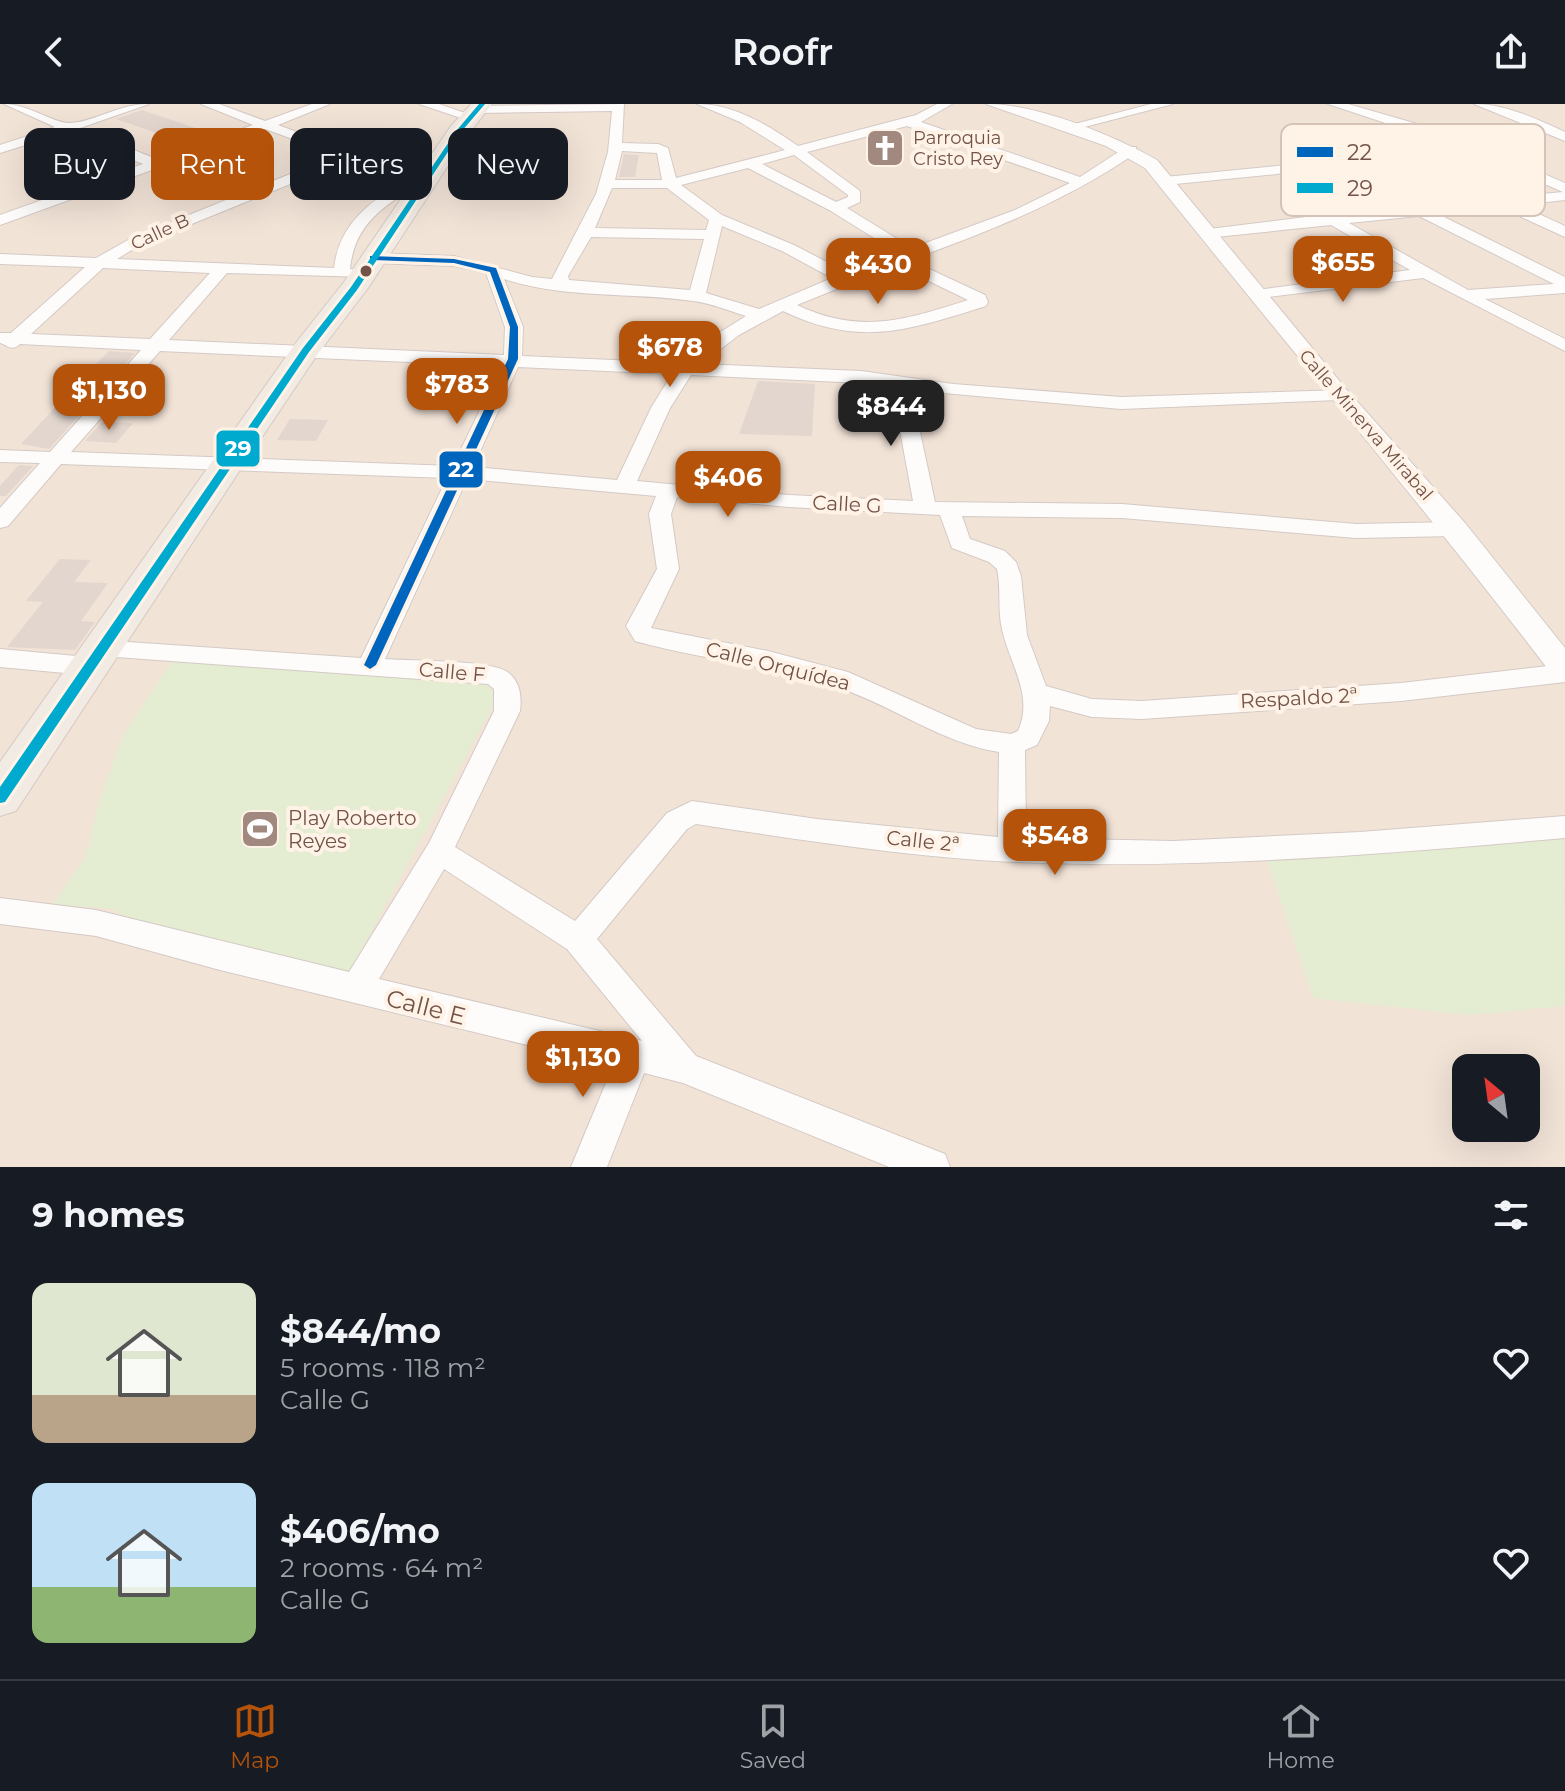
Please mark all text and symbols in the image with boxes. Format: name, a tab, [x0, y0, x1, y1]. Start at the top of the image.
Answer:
icon: back	[32, 30, 76, 74]
text: Roofr	[732, 30, 833, 74]
icon: share	[1489, 30, 1533, 74]
legend	[1281, 124, 1545, 216]
church icon: Parroquia Cristo Rey	[864, 127, 906, 169]
place label: Parroquia Cristo Rey	[913, 127, 1003, 170]
chip: Buy	[24, 128, 135, 200]
chip: Rent	[151, 128, 274, 200]
chip: Filters	[290, 128, 432, 200]
chip: New	[448, 128, 568, 200]
text: 22	[1347, 139, 1372, 166]
text: 29	[1347, 175, 1373, 202]
street label: Calle B	[127, 209, 193, 255]
pin: $655	[1296, 236, 1390, 304]
pin: $430	[831, 238, 925, 306]
text: $655	[1311, 246, 1375, 278]
text: $430	[844, 248, 912, 280]
unlabelled marker	[358, 263, 374, 279]
pin: $678	[623, 321, 717, 389]
text: $678	[637, 331, 703, 363]
street label: Calle Minerva Mirabal	[1295, 345, 1437, 505]
pin: $783	[410, 358, 504, 426]
pin: $1,130	[44, 364, 174, 432]
text: $783	[425, 368, 489, 400]
text: $1,130	[71, 374, 147, 406]
pin: $844	[844, 380, 938, 448]
text: $844	[856, 390, 926, 422]
line badge: 29	[215, 429, 261, 468]
text: 29	[225, 435, 252, 462]
line badge: 22	[438, 450, 484, 489]
pin: $406	[681, 451, 775, 519]
text: 22	[448, 456, 474, 483]
text: $406	[694, 461, 762, 493]
street label: Calle G	[812, 490, 882, 518]
street label: Calle Orquídea	[703, 636, 853, 696]
street label: Calle F	[418, 657, 486, 687]
street label: Respaldo 2ª	[1240, 683, 1358, 713]
place label: Play Roberto Reyes	[288, 806, 416, 853]
sports icon: Play Roberto Reyes	[239, 808, 281, 850]
pin: $548	[1008, 809, 1102, 877]
text: $548	[1021, 819, 1089, 851]
street label: Calle 2ª	[885, 825, 961, 857]
street label: Calle E	[383, 983, 469, 1031]
pin: $1,130	[518, 1031, 648, 1099]
text: $1,130	[545, 1041, 621, 1073]
north arrow	[1452, 1054, 1540, 1142]
map controls	[1452, 1054, 1540, 1142]
icon: filters	[1489, 1193, 1533, 1237]
text: 9 homes	[32, 1194, 185, 1236]
text: $844/mo	[280, 1310, 441, 1352]
icon: home	[96, 1315, 192, 1411]
icon: heart	[1489, 1341, 1533, 1385]
text: 5 rooms · 118 m²	[280, 1352, 486, 1384]
text: Calle G	[280, 1384, 370, 1416]
text: $406/mo	[280, 1510, 440, 1552]
icon: home	[96, 1515, 192, 1611]
icon: heart	[1489, 1541, 1533, 1585]
text: 2 rooms · 64 m²	[280, 1552, 483, 1584]
text: Calle G	[280, 1584, 370, 1616]
tab: Map	[230, 1699, 279, 1774]
tab: Saved	[740, 1699, 806, 1774]
tab: Home	[1266, 1699, 1335, 1774]

